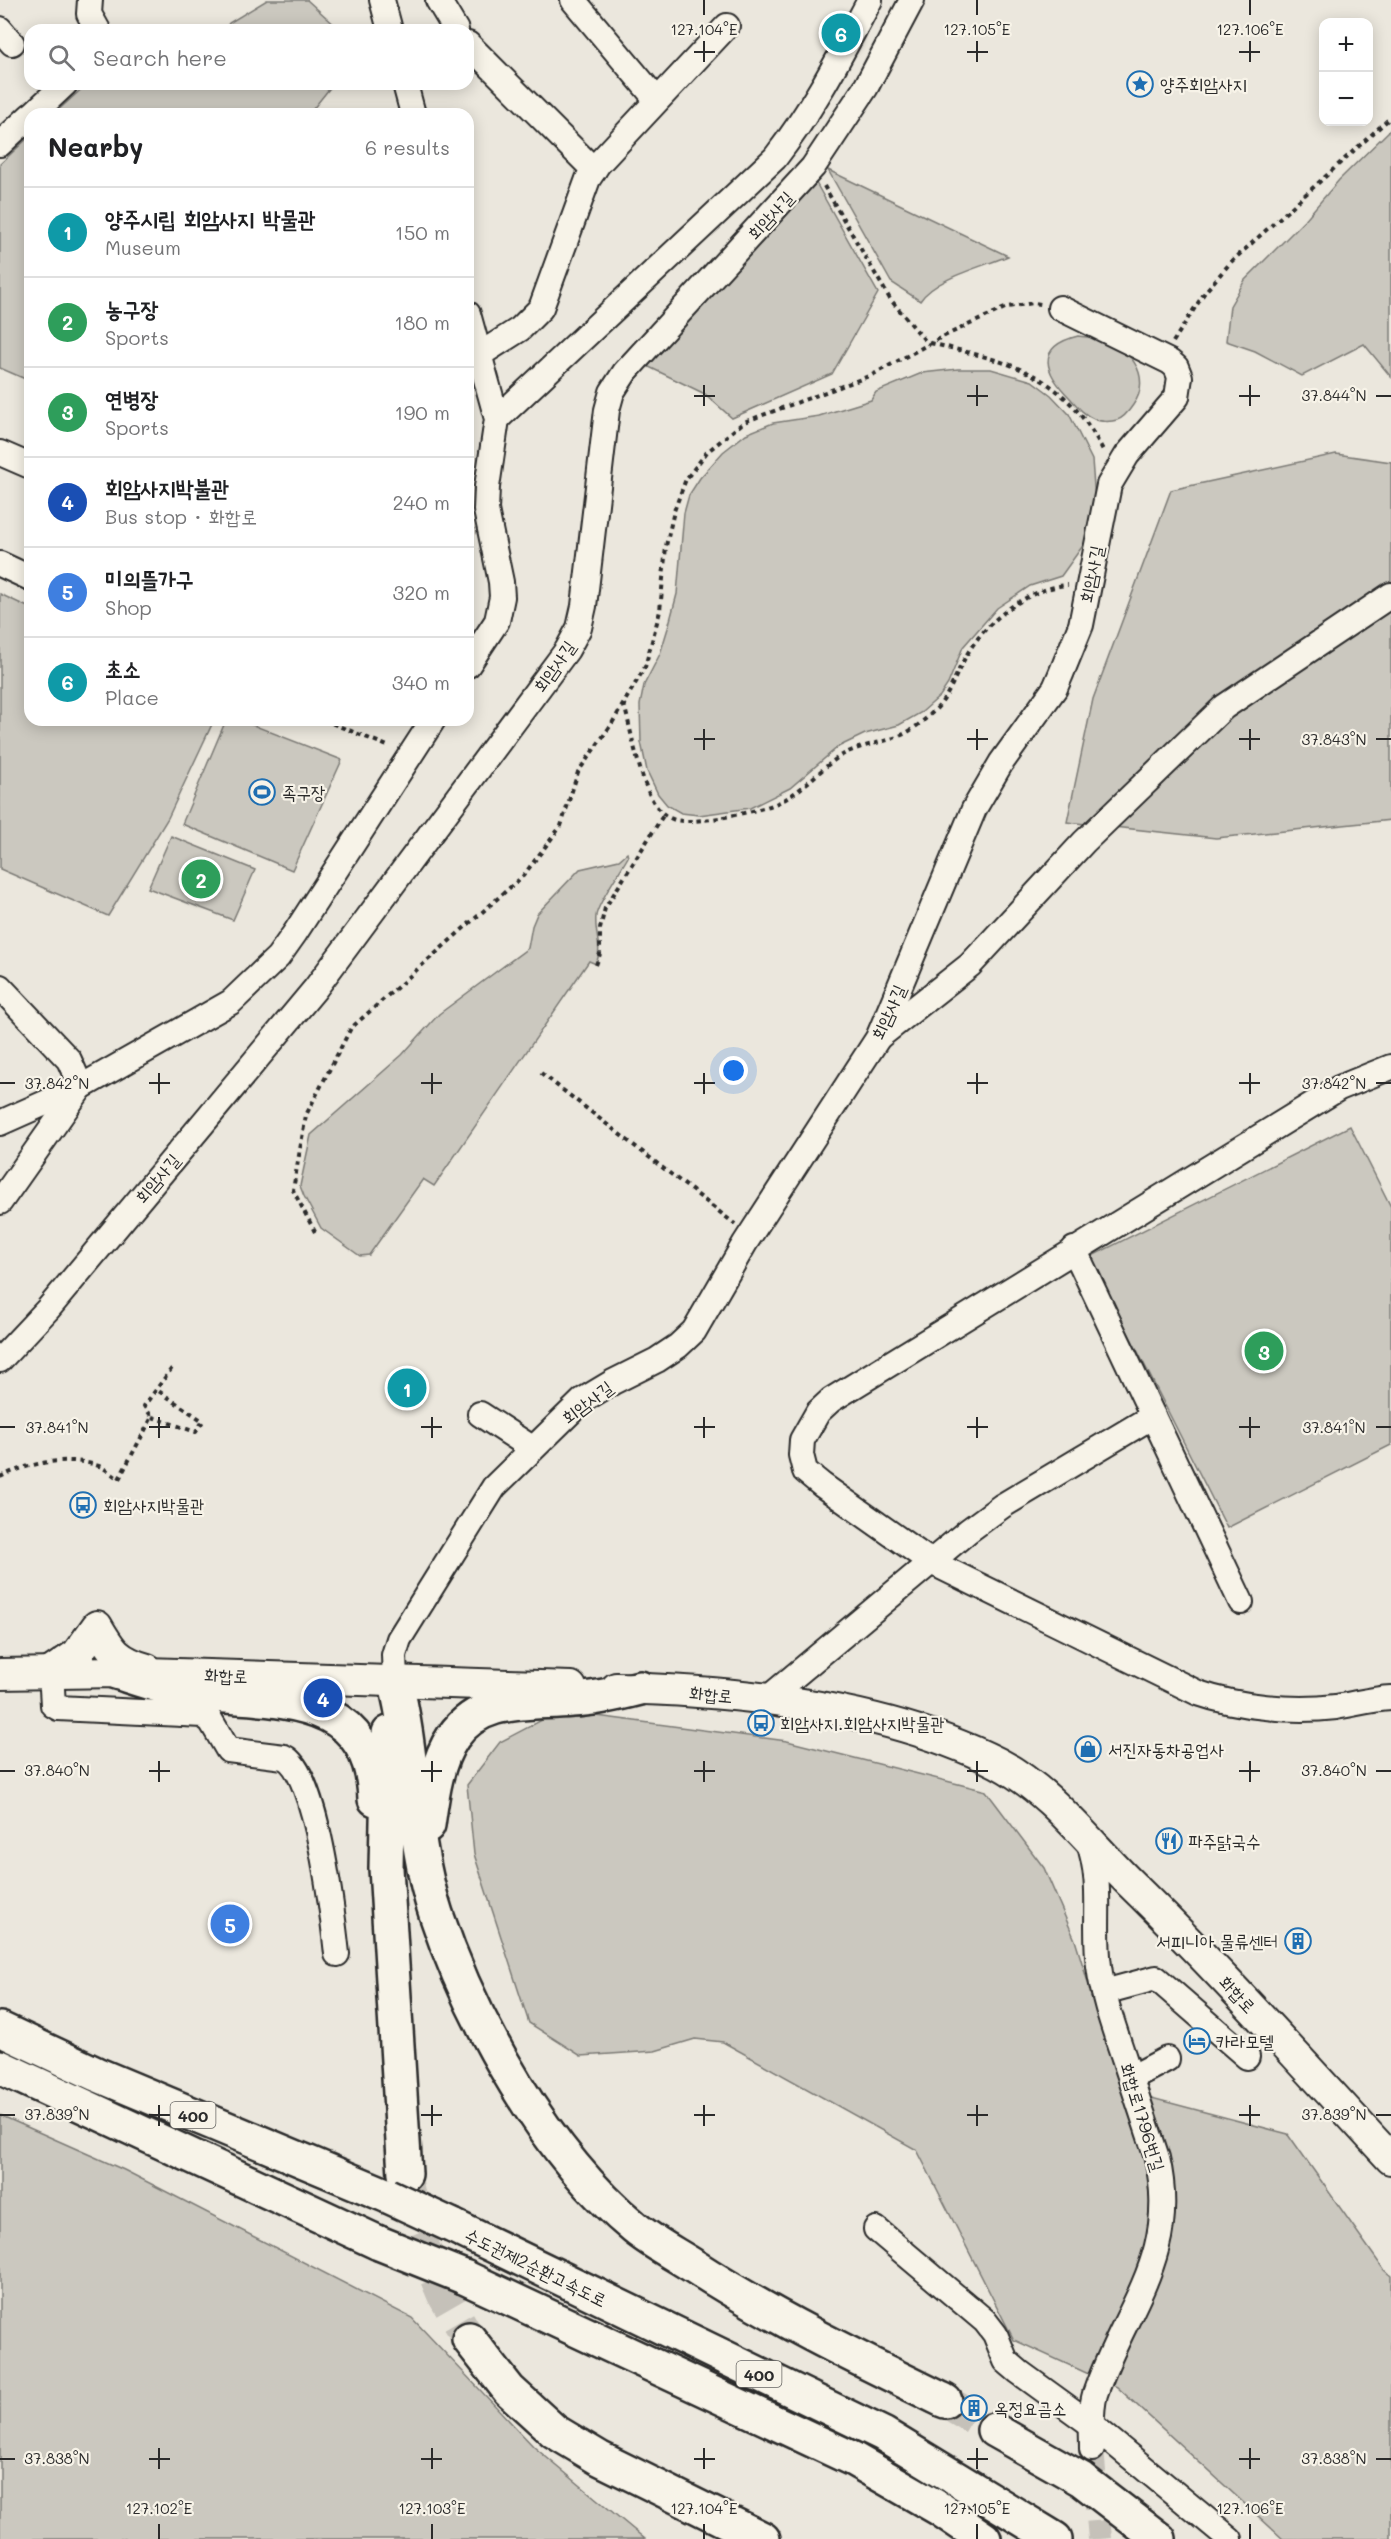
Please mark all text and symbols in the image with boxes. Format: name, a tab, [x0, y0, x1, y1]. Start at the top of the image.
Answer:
pin: 6	[822, 10, 860, 56]
map controls	[1319, 18, 1373, 126]
button: +	[1319, 18, 1373, 72]
text: 127.104°E	[671, 19, 738, 39]
text: 127.105°E	[944, 19, 1011, 39]
text: 127.106°E	[1216, 19, 1284, 39]
search box	[24, 24, 474, 90]
icon: search	[45, 41, 78, 74]
text: Search here	[93, 43, 227, 72]
place icon: 양주회암사지	[1125, 69, 1155, 99]
place label: 양주회암사지	[1160, 72, 1247, 96]
button: −	[1319, 72, 1373, 126]
text: Nearby	[48, 130, 143, 164]
text: 6 results	[365, 134, 450, 160]
street label: 회암사길	[742, 185, 799, 245]
text: 양주시립 회암사지 박물관	[105, 204, 316, 233]
text: 1	[63, 219, 72, 245]
text: 150 m	[395, 219, 450, 245]
text: Museum	[105, 234, 181, 260]
text: 농구장	[105, 294, 158, 323]
text: 2	[62, 309, 73, 335]
text: 180 m	[394, 309, 450, 335]
text: Sports	[105, 324, 169, 350]
text: 연병장	[105, 384, 158, 413]
text: 37.844°N	[1301, 385, 1367, 405]
text: 3	[62, 399, 74, 425]
text: 190 m	[395, 399, 450, 425]
text: Sports	[105, 414, 169, 440]
text: 회암사지박불관	[105, 473, 229, 502]
text: 4	[61, 489, 74, 515]
text: 240 m	[392, 489, 450, 515]
text: Bus stop · 화합로	[105, 503, 257, 529]
street label: 회암사길	[1074, 543, 1108, 605]
text: 미의뜰가구	[105, 564, 194, 593]
text: 5	[62, 579, 73, 605]
text: 320 m	[392, 579, 450, 605]
text: Shop	[105, 594, 152, 620]
street label: 회암사길	[528, 635, 581, 697]
text: 초소	[105, 654, 140, 683]
text: 6	[61, 669, 74, 695]
text: 340 m	[392, 669, 450, 695]
text: Place	[105, 684, 159, 710]
text: 37.843°N	[1301, 729, 1367, 749]
sports icon: 족구장	[247, 777, 277, 807]
place label: 족구장	[282, 780, 325, 804]
pin: 2	[182, 856, 220, 902]
street label: 회암사길	[865, 980, 911, 1043]
your location	[719, 1056, 748, 1085]
text: 37.842°N	[25, 1073, 89, 1093]
text: 37.842°N	[1302, 1073, 1366, 1093]
street label: 회암사길	[129, 1148, 185, 1208]
pin: 3	[1244, 1328, 1284, 1374]
pin: 1	[388, 1366, 426, 1410]
street label: 회암사길	[557, 1375, 618, 1429]
text: 37.841°N	[25, 1417, 89, 1437]
text: 37.841°N	[1302, 1417, 1366, 1437]
bus stop icon: 회암사지박물관	[68, 1490, 98, 1520]
place label: 회암사지박물관	[103, 1493, 204, 1517]
street label: 화합로	[204, 1662, 248, 1688]
pin: 4	[304, 1676, 342, 1720]
street label: 화합로	[688, 1680, 734, 1708]
bus stop icon: 회암사지.회암사지박물관	[746, 1708, 776, 1738]
place label: 회암사지.회암사지박물관	[780, 1711, 945, 1735]
shop icon: 서진자동차공업사	[1073, 1734, 1103, 1764]
place label: 서진자동차공업사	[1108, 1737, 1224, 1761]
text: 37.840°N	[24, 1760, 90, 1780]
text: 37.840°N	[1301, 1760, 1367, 1780]
restaurant icon: 파주닭국수	[1154, 1826, 1184, 1856]
place label: 파주닭국수	[1188, 1829, 1260, 1853]
pin: 5	[210, 1902, 250, 1946]
building icon: 서피니아 물류센터	[1283, 1926, 1313, 1956]
place label: 서피니아 물류센터	[1156, 1929, 1278, 1953]
street label: 화합로	[1214, 1970, 1262, 2018]
hotel icon: 카라모텔	[1182, 2026, 1212, 2056]
place label: 카라모텔	[1216, 2029, 1274, 2053]
street label: 화합로1796번길	[1115, 2060, 1171, 2175]
road number: 400	[170, 2102, 216, 2128]
text: 37.839°N	[24, 2104, 90, 2124]
text: 37.839°N	[1301, 2104, 1367, 2124]
street label: 수도권제2순환고속도로	[461, 2222, 611, 2312]
road number: 400	[736, 2361, 782, 2387]
building icon: 옥정요금소	[959, 2393, 989, 2423]
place label: 옥정요금소	[994, 2396, 1066, 2420]
text: 37.838°N	[24, 2448, 90, 2468]
text: 37.838°N	[1301, 2448, 1367, 2468]
text: 127.102°E	[126, 2498, 193, 2518]
text: 127.103°E	[399, 2498, 466, 2518]
text: 127.104°E	[671, 2498, 738, 2518]
text: 127.105°E	[944, 2498, 1011, 2518]
text: 127.106°E	[1216, 2498, 1284, 2518]

